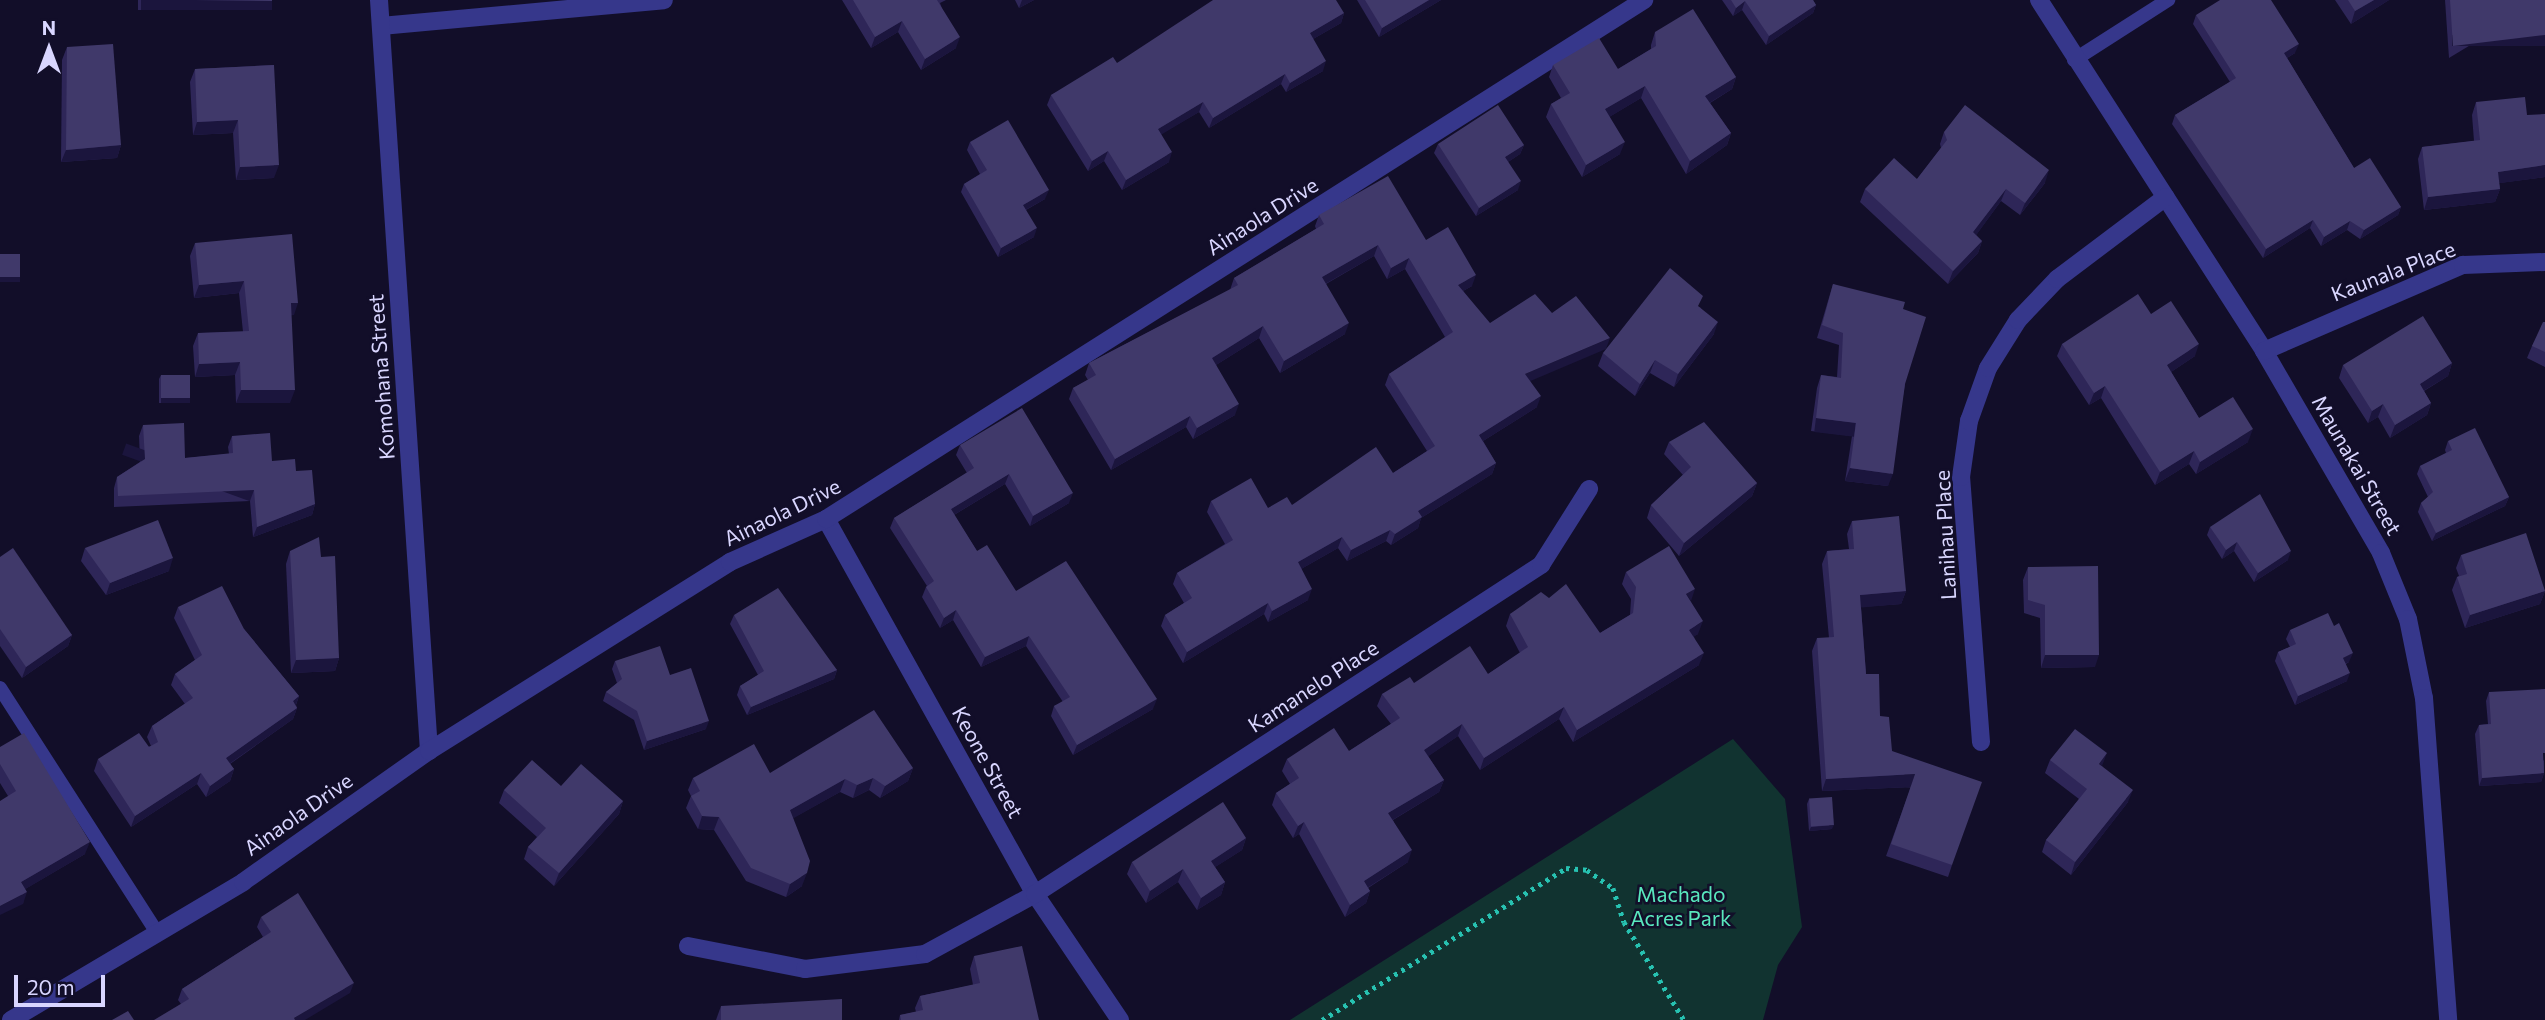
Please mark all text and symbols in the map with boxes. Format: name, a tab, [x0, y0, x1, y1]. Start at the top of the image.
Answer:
north arrow	[14, 14, 84, 84]
text: N	[42, 16, 56, 39]
street label: Ainaola Drive	[1202, 172, 1322, 260]
street label: Kaunala Place	[2327, 236, 2459, 306]
street label: Komohana Street	[363, 293, 399, 461]
street label: Maunakai Street	[2307, 391, 2407, 539]
street label: Lanihau Place	[1929, 469, 1961, 601]
street label: Ainaola Drive	[720, 473, 844, 551]
street label: Kamanelo Place	[1243, 634, 1383, 738]
street label: Keone Street	[947, 702, 1029, 822]
street label: Ainaola Drive	[239, 767, 357, 861]
park label: Machado Acres Park	[1630, 881, 1732, 931]
scale bar	[18, 960, 108, 1004]
text: 20 m	[27, 974, 75, 999]

